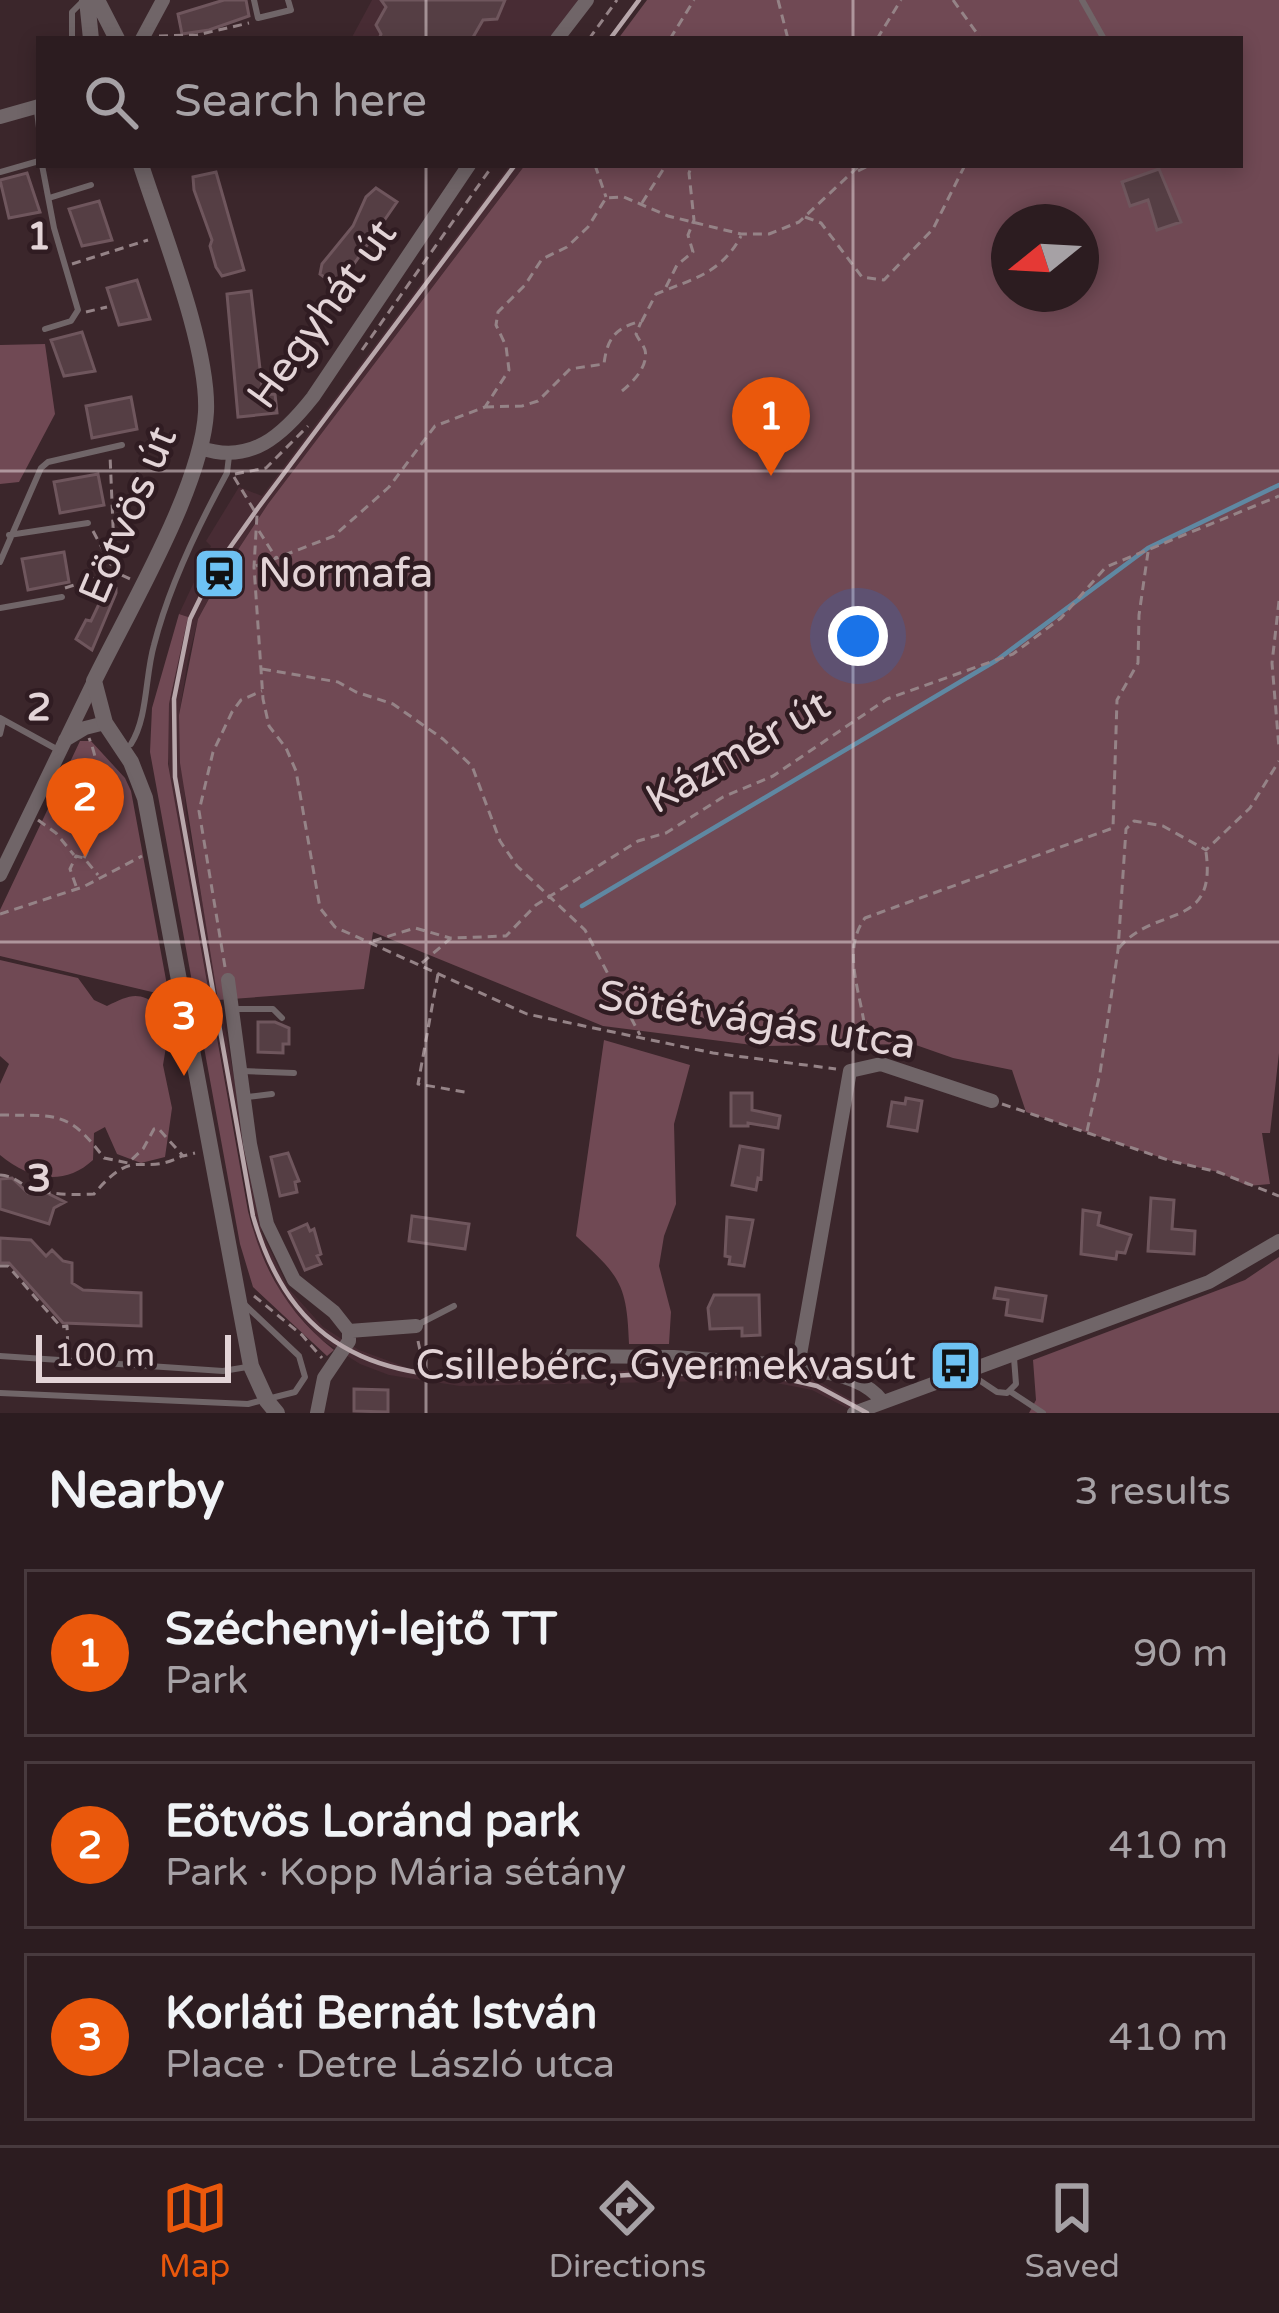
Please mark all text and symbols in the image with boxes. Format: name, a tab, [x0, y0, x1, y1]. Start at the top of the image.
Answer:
search box	[36, 36, 1243, 168]
icon: search	[78, 69, 144, 135]
text: Search here	[174, 75, 427, 129]
north arrow	[991, 204, 1099, 312]
street label: Hegyhát út	[236, 210, 408, 418]
text: 1	[27, 213, 51, 260]
pin: 1	[732, 377, 810, 476]
street label: Eötvös út	[68, 419, 188, 611]
station icon: Normafa	[191, 545, 247, 601]
place label: Normafa	[258, 548, 433, 599]
your location	[828, 606, 888, 666]
street label: Kázmér út	[637, 679, 839, 825]
text: 2	[27, 684, 51, 731]
pin: 2	[46, 758, 124, 857]
street label: Sötétvágás utca	[595, 970, 919, 1070]
pin: 3	[145, 977, 223, 1076]
text: 3	[27, 1155, 51, 1202]
scale bar	[36, 1329, 231, 1382]
text: 100 m	[54, 1336, 155, 1375]
bus stop icon: Csillebérc, Gyermekvasút	[927, 1337, 983, 1393]
place label: Csillebérc, Gyermekvasút	[415, 1340, 916, 1391]
text: Nearby	[48, 1460, 225, 1522]
text: 3 results	[1074, 1468, 1231, 1515]
text: Széchenyi-lejtő TT	[165, 1603, 557, 1657]
text: 1	[78, 1630, 102, 1677]
text: 90 m	[1133, 1630, 1228, 1677]
text: Park	[165, 1657, 248, 1704]
text: Eötvös Loránd park	[165, 1795, 580, 1849]
text: 2	[78, 1822, 102, 1869]
text: 410 m	[1109, 1822, 1228, 1869]
text: Park · Kopp Mária sétány	[165, 1849, 626, 1896]
text: Korláti Bernát István	[165, 1987, 598, 2041]
text: 3	[78, 2014, 102, 2061]
text: 410 m	[1109, 2014, 1228, 2061]
text: Place · Detre László utca	[165, 2041, 615, 2088]
tab: Map	[159, 2175, 230, 2286]
tab: Directions	[548, 2175, 706, 2286]
tab: Saved	[1025, 2175, 1120, 2286]

